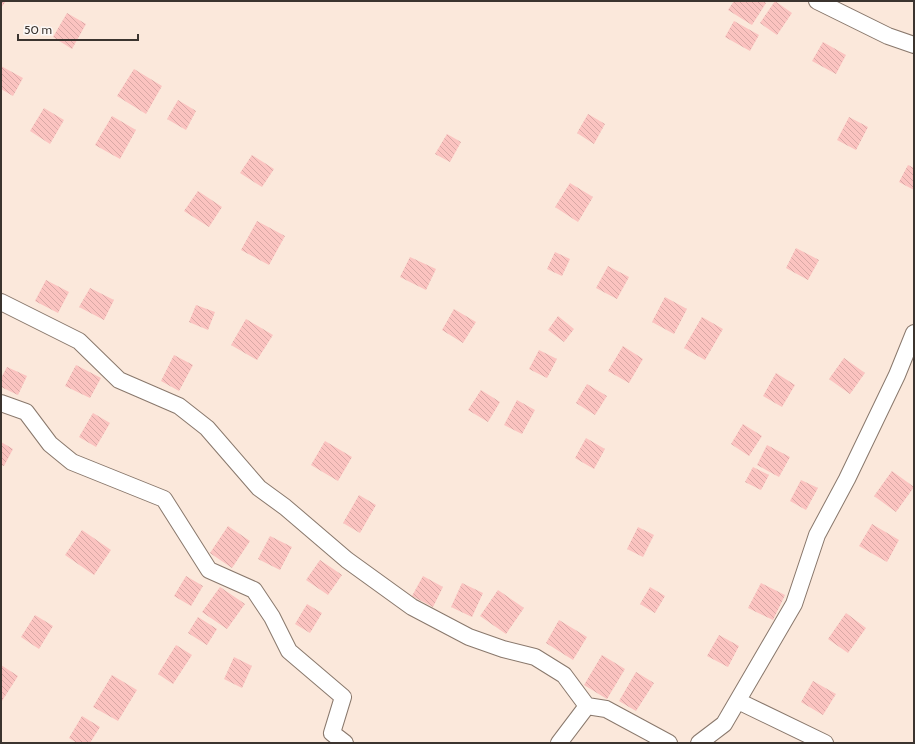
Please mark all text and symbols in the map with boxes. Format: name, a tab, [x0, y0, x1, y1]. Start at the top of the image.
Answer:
scale bar	[18, 16, 138, 42]
text: 50 m	[24, 22, 52, 37]

